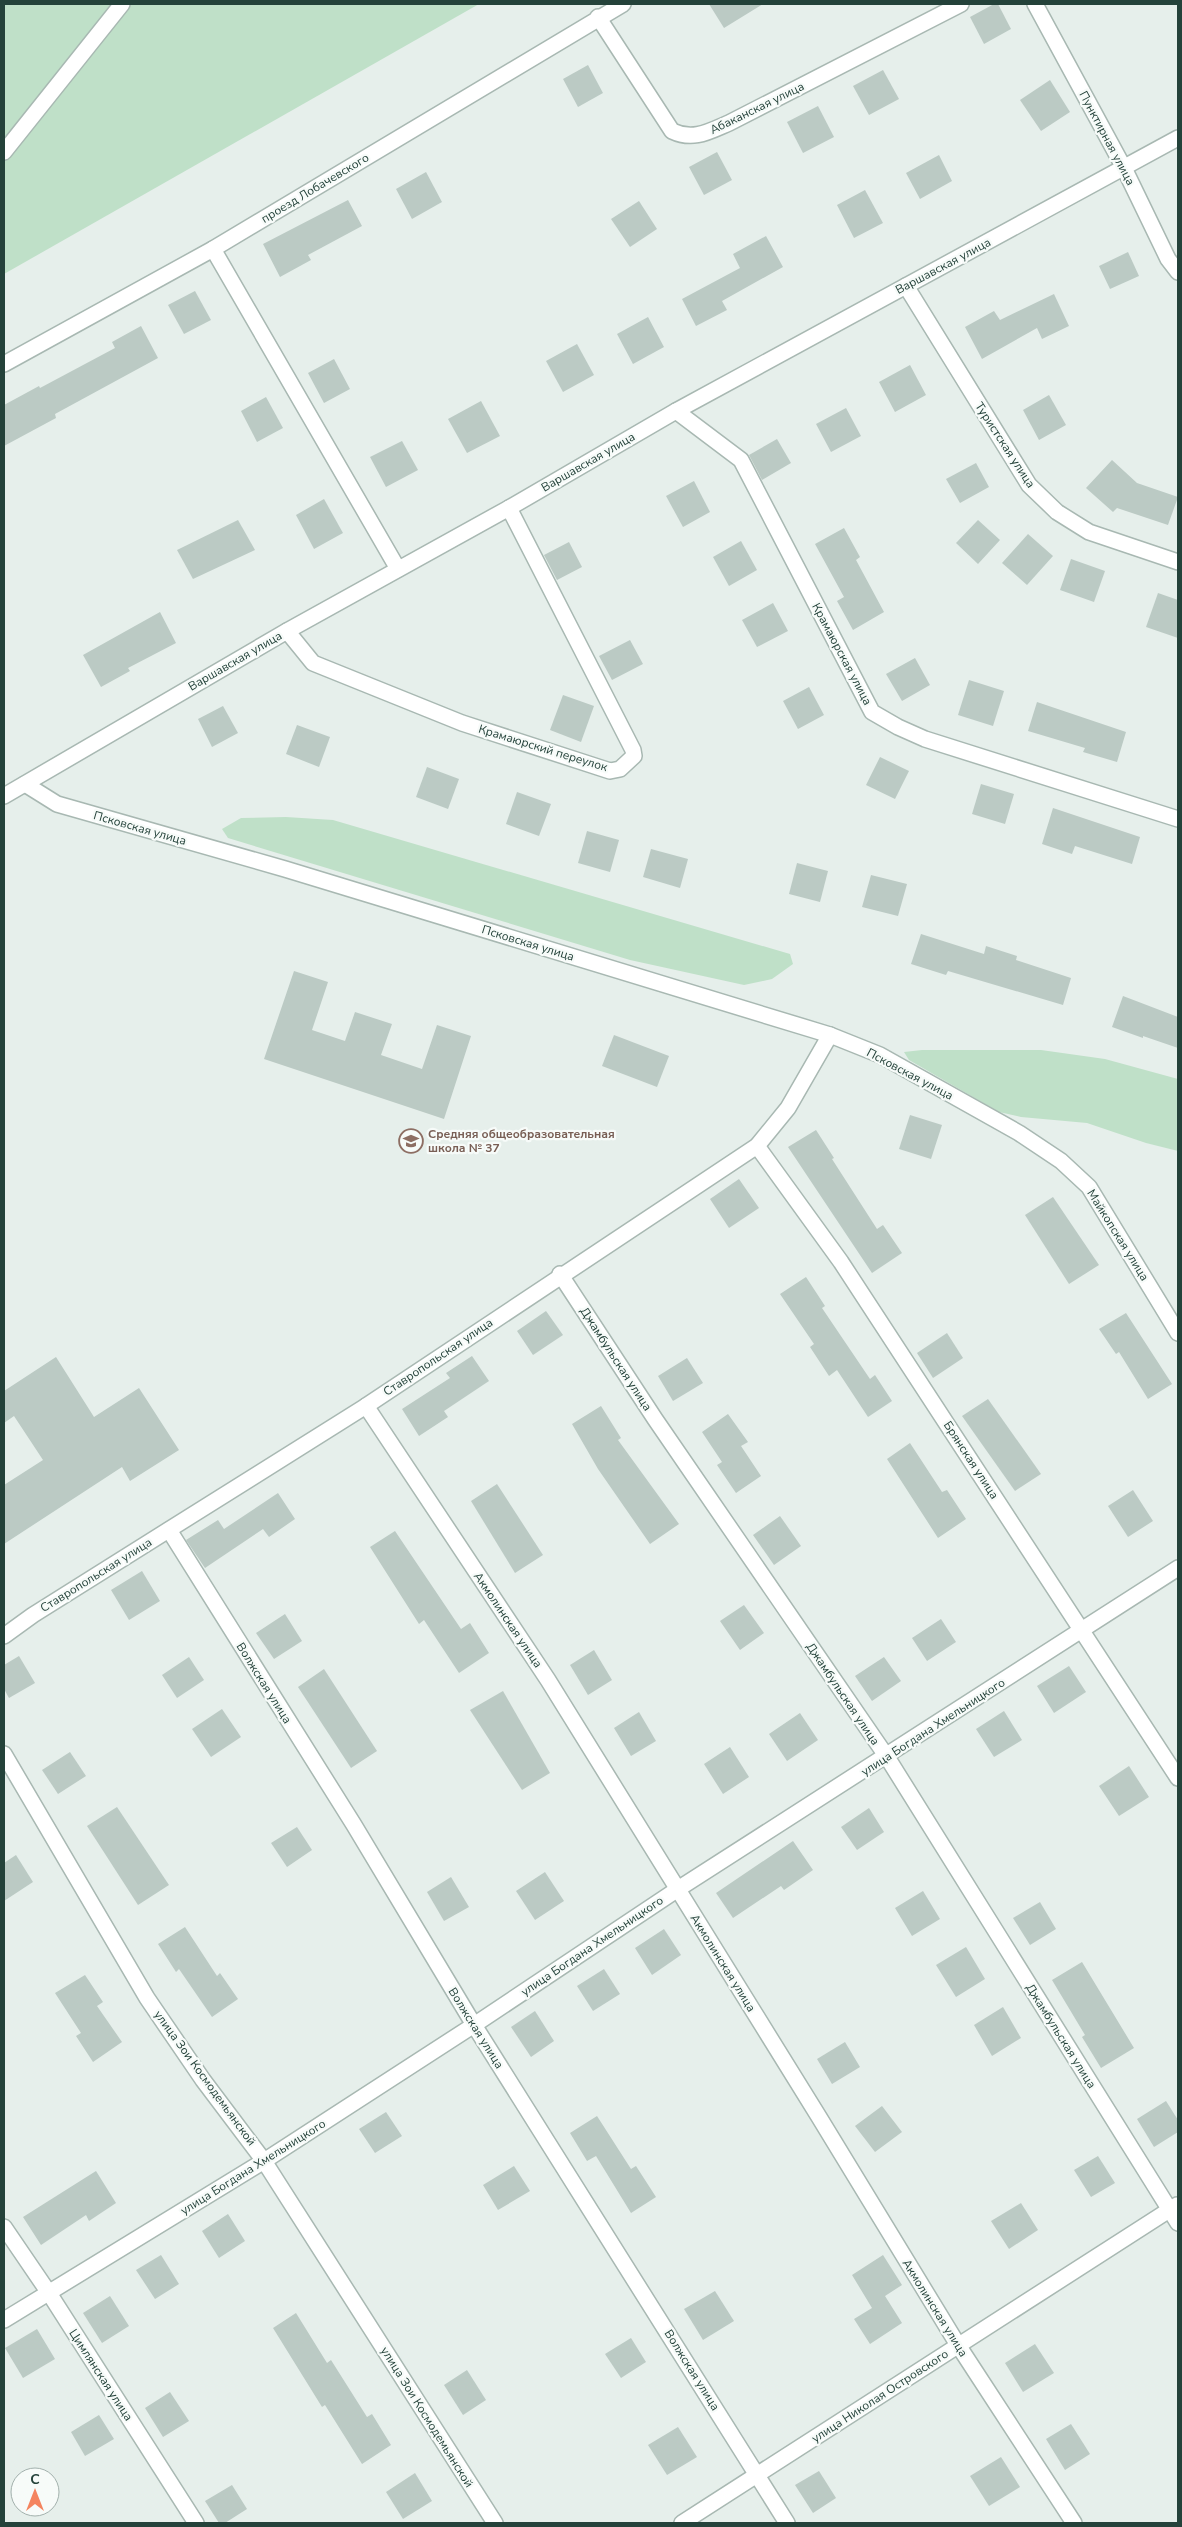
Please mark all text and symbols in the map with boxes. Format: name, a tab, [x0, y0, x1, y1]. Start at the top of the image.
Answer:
street label: Абаканская улица	[707, 78, 807, 138]
street label: Пунктирная улица	[1075, 88, 1139, 188]
street label: проезд Лобачевского	[258, 149, 372, 227]
street label: Варшавская улица	[893, 234, 993, 298]
street label: Туристская улица	[971, 399, 1039, 491]
street label: Варшавская улица	[538, 429, 638, 495]
street label: Крамаюрская улица	[808, 600, 876, 708]
street label: Варшавская улица	[185, 628, 285, 694]
street label: Крамаюрский переулок	[477, 721, 610, 775]
street label: Псковская улица	[92, 807, 188, 849]
street label: Псковская улица	[480, 921, 576, 965]
street label: Псковская улица	[864, 1044, 956, 1104]
place label: Средняя общеобразовательная школа № 37	[428, 1126, 615, 1156]
school or university icon: Средняя общеобразовательная школа № 37	[398, 1128, 424, 1154]
street label: Майкопская улица	[1083, 1186, 1153, 1284]
street label: Джамбульская улица	[576, 1304, 656, 1414]
street label: Ставропольская улица	[380, 1314, 496, 1400]
street label: Брянская улица	[940, 1418, 1002, 1502]
street label: Ставропольская улица	[37, 1534, 155, 1616]
street label: Акмолинская улица	[470, 1569, 546, 1671]
street label: Волжская улица	[233, 1640, 295, 1726]
street label: Джамбульская улица	[803, 1640, 883, 1748]
street label: улица Богдана Хмельницкого	[858, 1674, 1008, 1780]
street label: улица Богдана Хмельницкого	[518, 1892, 667, 2000]
street label: Акмолинская улица	[687, 1911, 759, 2015]
street label: Джамбульская улица	[1022, 1981, 1100, 2091]
street label: Волжская улица	[445, 1985, 507, 2071]
street label: улица Зои Космодемьянской	[151, 2007, 259, 2149]
street label: улица Богдана Хмельницкого	[177, 2115, 329, 2218]
street label: Акмолинская улица	[899, 2256, 971, 2360]
street label: Цимлянская улица	[65, 2326, 137, 2424]
street label: Волжская улица	[661, 2327, 723, 2413]
street label: улица Зои Космодемьянской	[377, 2344, 477, 2490]
street label: улица Николая Островского	[809, 2346, 952, 2446]
north arrow	[10, 2467, 60, 2517]
text: С	[30, 2470, 40, 2489]

